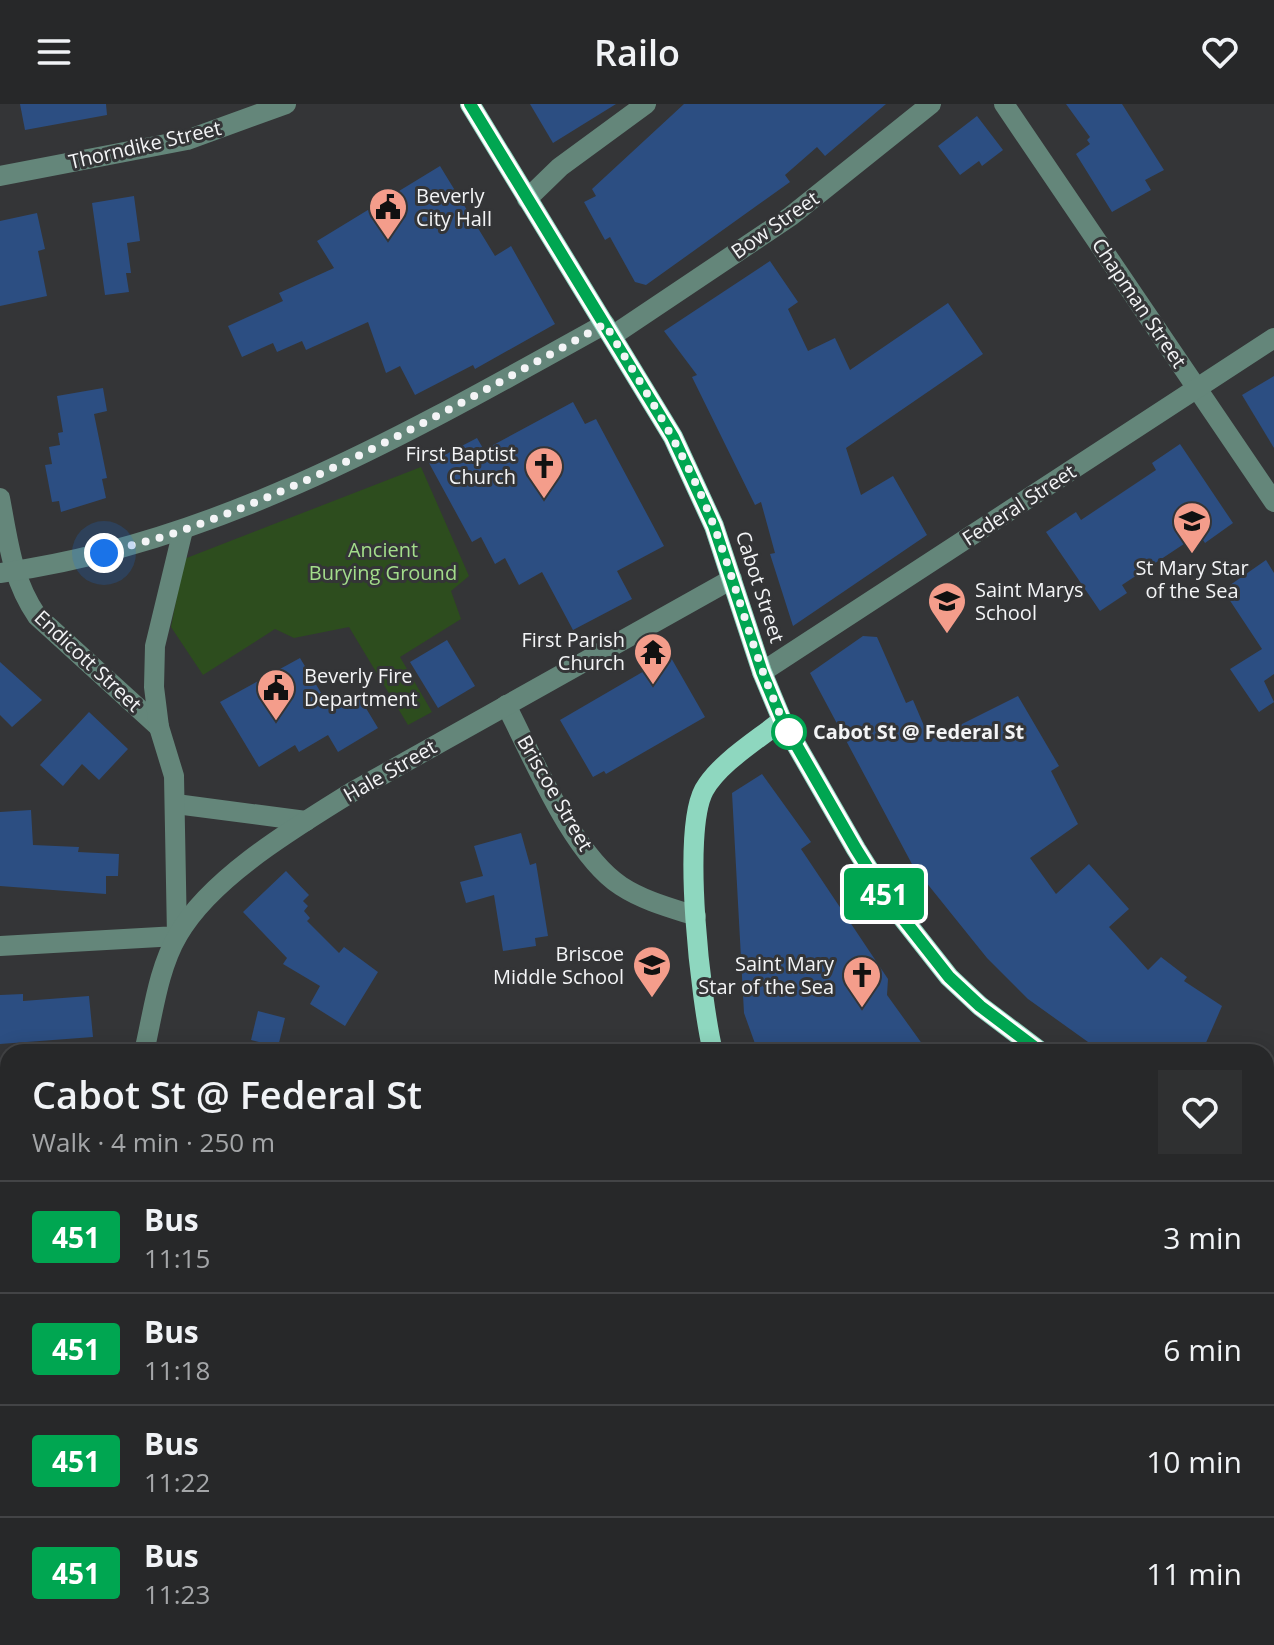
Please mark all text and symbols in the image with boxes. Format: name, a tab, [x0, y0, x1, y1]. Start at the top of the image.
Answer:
text: Railo	[594, 28, 680, 77]
icon: menu	[32, 30, 76, 74]
icon: heart	[1198, 30, 1242, 74]
street label: Thorndike Street	[66, 114, 224, 175]
place label: Beverly City Hall	[416, 182, 492, 232]
street label: Bow Street	[725, 184, 824, 265]
public building icon: Beverly City Hall	[367, 186, 409, 241]
street label: Chapman Street	[1086, 233, 1193, 373]
place label: First Baptist Church	[405, 440, 516, 490]
church icon: First Baptist Church	[523, 445, 565, 500]
street label: Federal Street	[957, 458, 1081, 551]
school or university icon: St Mary Star of the Sea	[1171, 500, 1213, 555]
street label: Cabot Street	[730, 527, 791, 646]
your location	[84, 533, 124, 573]
park label: Ancient Burying Ground	[309, 536, 457, 586]
place label: St Mary Star of the Sea	[1135, 554, 1249, 604]
place label: Saint Marys School	[975, 576, 1084, 626]
school or university icon: Saint Marys School	[926, 580, 968, 635]
street label: Endicott Street	[29, 604, 148, 717]
place label: First Parish Church	[521, 626, 625, 676]
temple icon: First Parish Church	[632, 631, 674, 686]
place label: Beverly Fire Department	[304, 662, 418, 712]
public building icon: Beverly Fire Department	[255, 667, 297, 722]
marker: Cabot St @ Federal St	[772, 715, 806, 749]
place label: Cabot St @ Federal St	[813, 718, 1025, 745]
street label: Briscoe Street	[511, 730, 600, 856]
street label: Hale Street	[338, 733, 441, 808]
line badge: 451	[838, 868, 930, 920]
text: 451	[860, 875, 908, 913]
place label: Briscoe Middle School	[493, 940, 624, 990]
school or university icon: Briscoe Middle School	[631, 944, 673, 999]
place label: Saint Mary Star of the Sea	[698, 950, 835, 1000]
church icon: Saint Mary Star of the Sea	[841, 954, 883, 1009]
text: Cabot St @ Federal St	[32, 1068, 422, 1120]
button: heart	[1158, 1070, 1242, 1154]
text: Walk · 4 min · 250 m	[32, 1124, 275, 1160]
text: Bus	[144, 1199, 199, 1240]
text: 3 min	[1163, 1217, 1242, 1258]
text: 451	[52, 1218, 100, 1256]
text: 11:15	[144, 1240, 210, 1276]
text: Bus	[144, 1311, 199, 1352]
text: 6 min	[1163, 1329, 1242, 1370]
text: 451	[52, 1330, 100, 1368]
text: 11:18	[144, 1352, 210, 1388]
text: Bus	[144, 1423, 199, 1464]
text: 10 min	[1146, 1441, 1242, 1482]
text: 451	[52, 1442, 100, 1480]
text: 11:22	[144, 1464, 210, 1500]
text: Bus	[144, 1535, 199, 1576]
text: 11 min	[1146, 1553, 1242, 1594]
text: 451	[52, 1554, 100, 1592]
text: 11:23	[144, 1576, 210, 1612]

